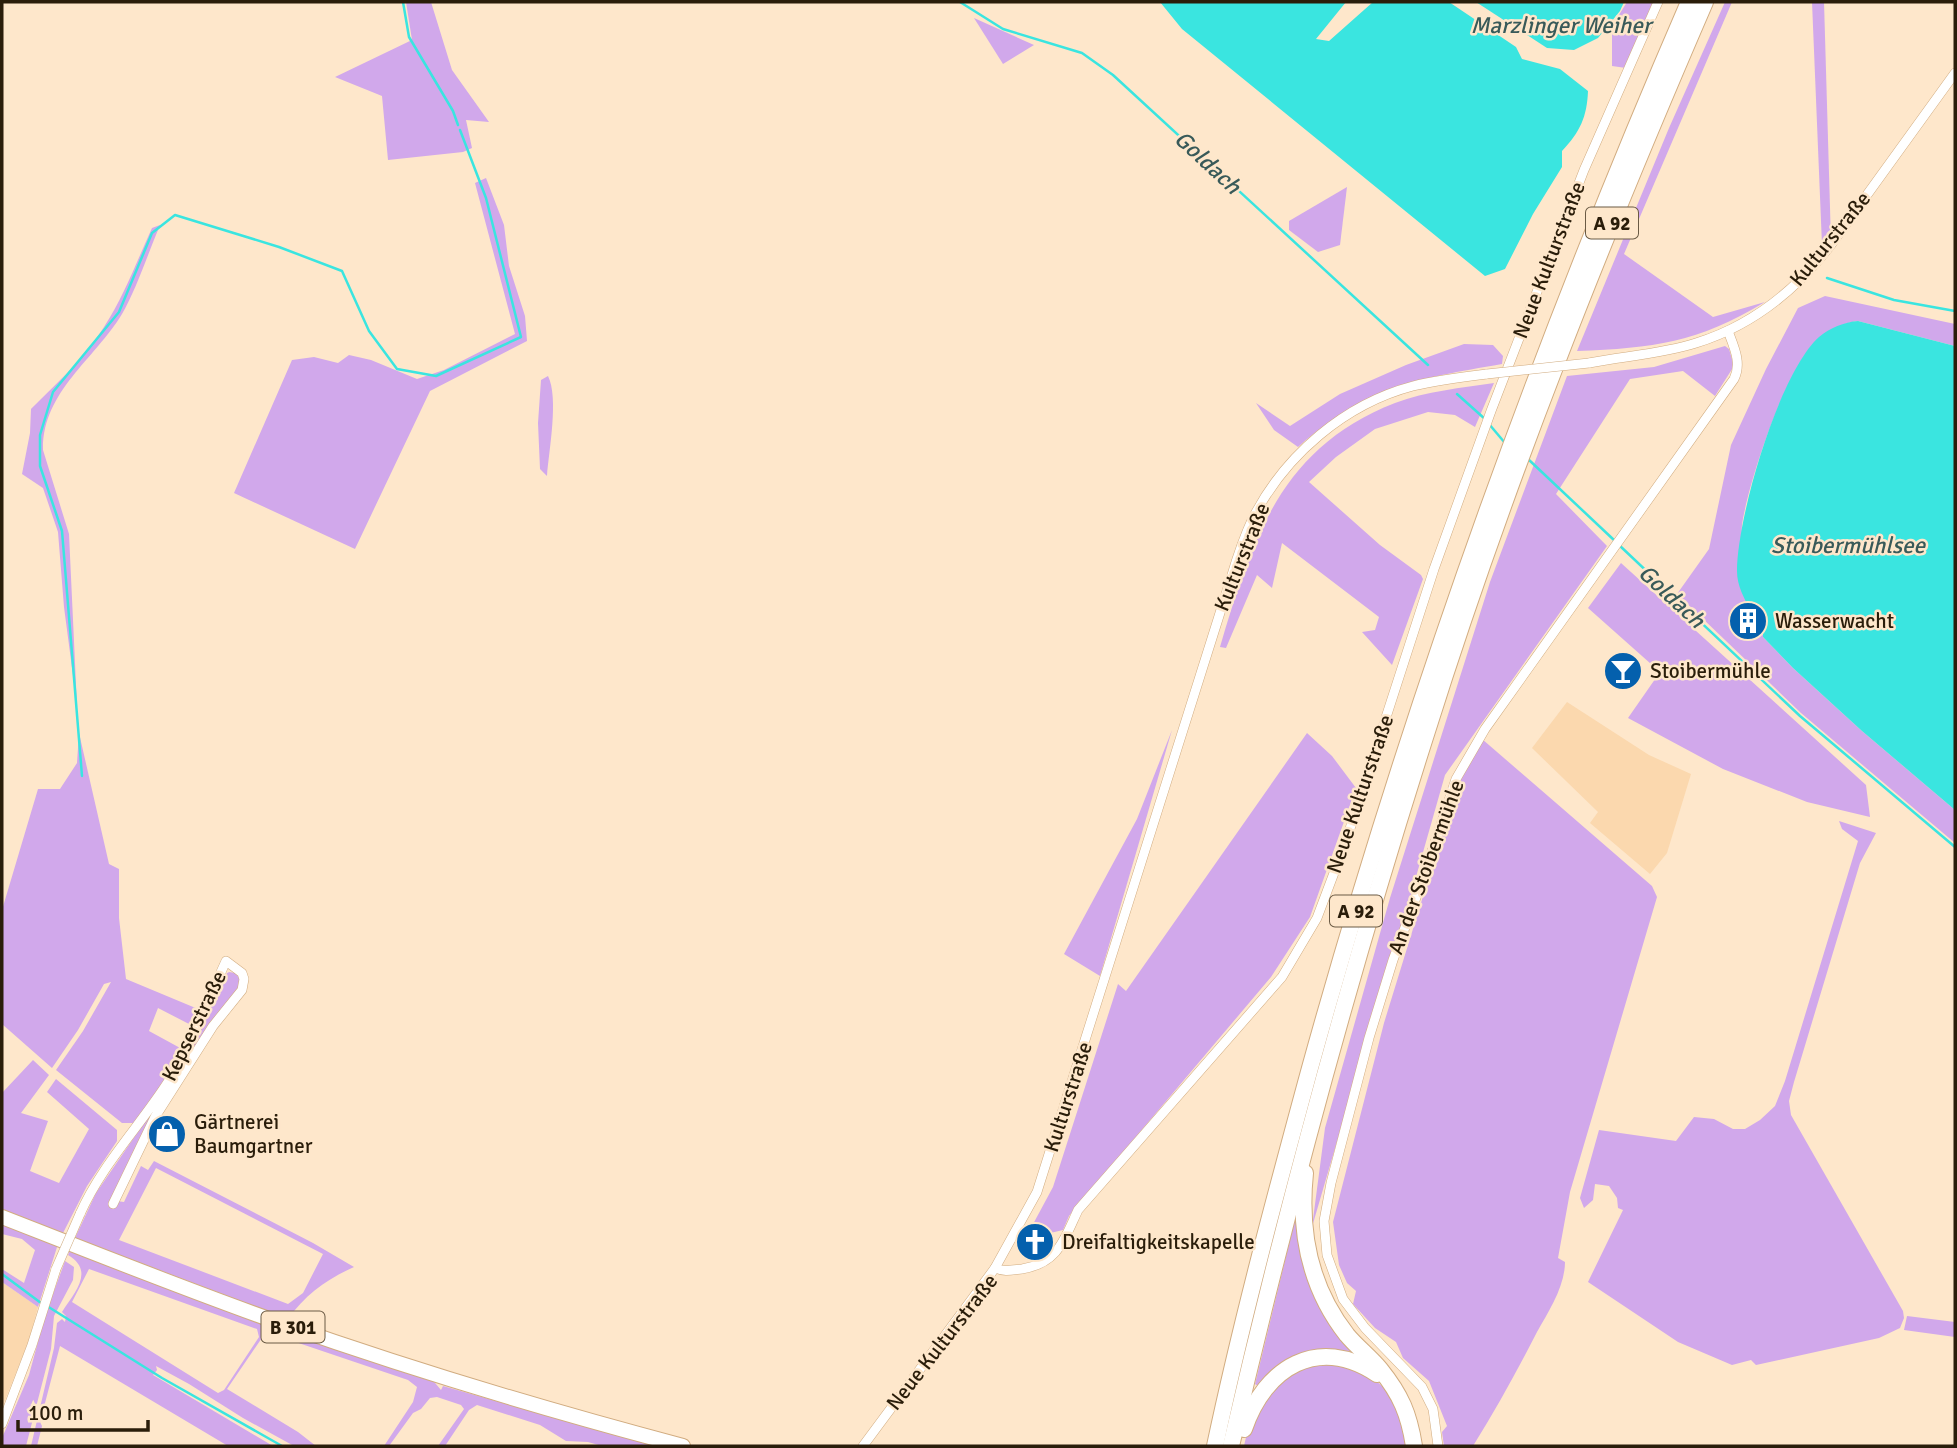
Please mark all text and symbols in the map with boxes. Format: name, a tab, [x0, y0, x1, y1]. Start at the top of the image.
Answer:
water label: Marzlinger Weiher	[1471, 11, 1655, 40]
water label: Goldach	[1168, 124, 1248, 201]
street label: Neue Kulturstraße	[1507, 178, 1591, 342]
street label: Kulturstraße	[1784, 186, 1876, 292]
road number: A 92	[1586, 208, 1638, 238]
street label: Kulturstraße	[1209, 499, 1275, 615]
water label: Stoibermühlsee	[1771, 531, 1927, 560]
water label: Goldach	[1632, 558, 1712, 635]
building icon: Wasserwacht	[1727, 600, 1769, 642]
place label: Wasserwacht	[1775, 608, 1894, 634]
bar icon: Stoibermühle	[1602, 650, 1644, 692]
place label: Stoibermühle	[1650, 658, 1771, 684]
street label: Neue Kulturstraße	[1321, 711, 1399, 877]
street label: An der Stoibermühle	[1382, 776, 1470, 958]
road number: A 92	[1330, 896, 1382, 926]
street label: Kepserstraße	[156, 967, 232, 1085]
street label: Kulturstraße	[1038, 1039, 1098, 1155]
place label: Gärtnerei Baumgartner	[194, 1109, 313, 1159]
shop icon: Gärtnerei Baumgartner	[146, 1113, 188, 1155]
church icon: Dreifaltigkeitskapelle	[1014, 1221, 1056, 1263]
place label: Dreifaltigkeitskapelle	[1062, 1229, 1255, 1255]
street label: Neue Kulturstraße	[881, 1269, 1003, 1415]
road number: B 301	[262, 1312, 324, 1343]
scale bar	[18, 1388, 147, 1432]
text: 100 m	[28, 1400, 83, 1426]

